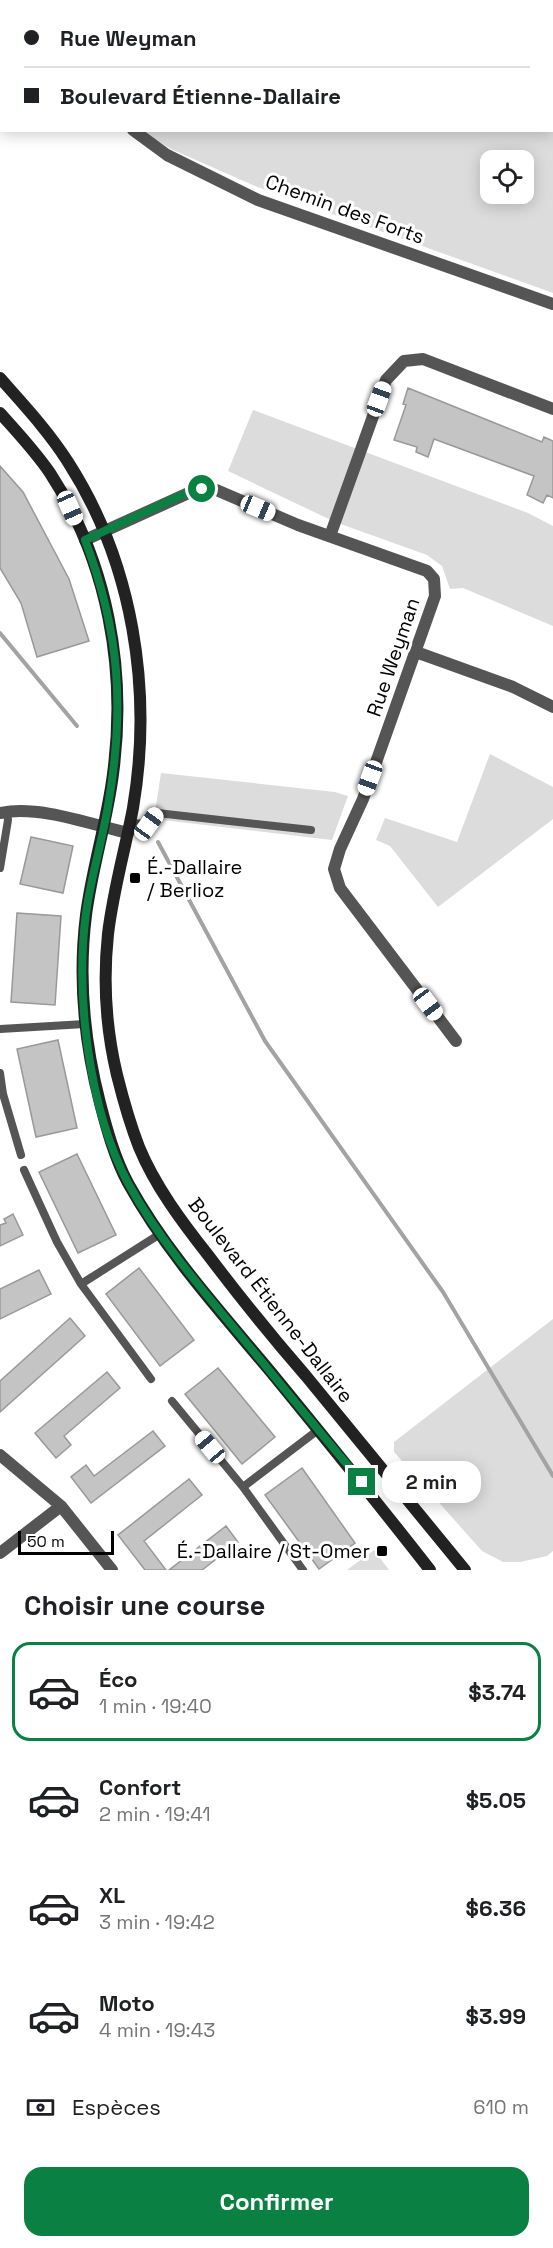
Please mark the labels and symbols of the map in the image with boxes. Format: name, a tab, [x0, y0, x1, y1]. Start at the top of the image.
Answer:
street label: Chemin des Forts	[262, 168, 428, 250]
car	[364, 379, 394, 419]
route start	[188, 475, 215, 502]
car	[54, 488, 86, 528]
car	[238, 493, 278, 523]
street label: Rue Weyman	[361, 594, 425, 720]
car	[355, 758, 385, 798]
car	[131, 804, 167, 844]
place label: É.-Dallaire / Berlioz	[147, 854, 242, 903]
marker: É.-Dallaire / Berlioz	[128, 871, 142, 885]
car	[410, 984, 446, 1024]
street label: Boulevard Étienne-Dallaire	[183, 1192, 359, 1408]
car	[192, 1427, 228, 1467]
callout: 2 min	[383, 1461, 482, 1503]
route end	[348, 1468, 375, 1495]
scale bar	[18, 1528, 114, 1556]
place label: É.-Dallaire / St-Omer	[177, 1538, 370, 1564]
marker: É.-Dallaire / St-Omer	[375, 1544, 389, 1558]

